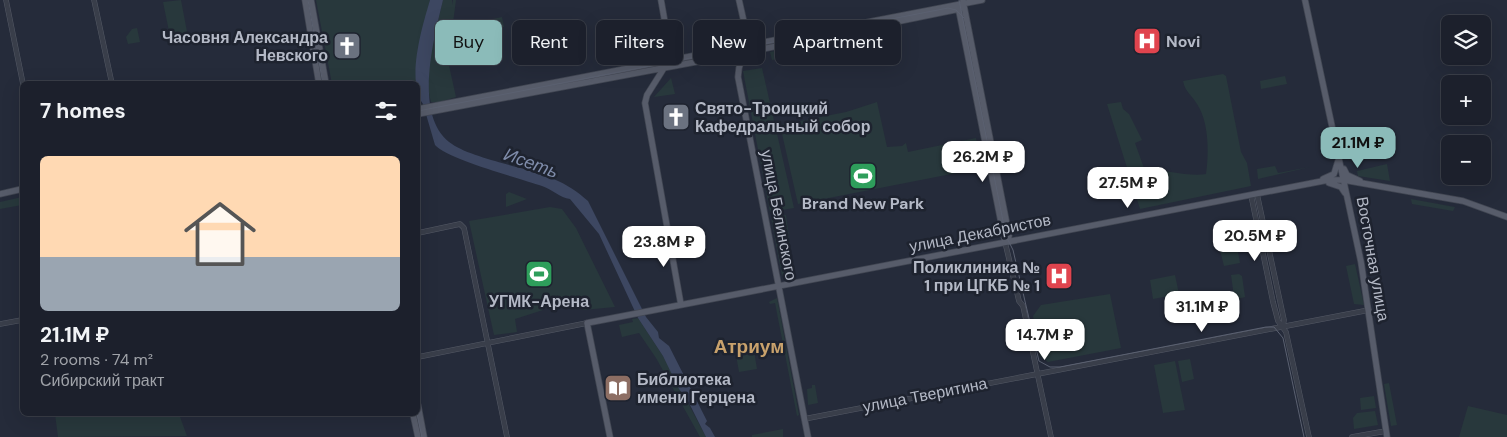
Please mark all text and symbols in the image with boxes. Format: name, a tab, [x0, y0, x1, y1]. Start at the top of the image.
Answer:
map controls	[1441, 15, 1491, 185]
button: layers	[1441, 15, 1491, 65]
chip: Buy	[435, 20, 502, 65]
chip: Rent	[512, 20, 586, 65]
chip: Filters	[596, 20, 683, 65]
chip: New	[693, 20, 765, 65]
chip: Apartment	[775, 20, 901, 65]
hospital icon: Novi	[1132, 26, 1162, 56]
place label: Часовня Александра Невского	[162, 27, 328, 66]
church icon: Часовня Александра Невского	[332, 31, 362, 61]
place label: Novi	[1166, 31, 1200, 52]
button: +	[1441, 75, 1491, 125]
text: 7 homes	[40, 97, 126, 125]
icon: filters	[372, 97, 400, 125]
place label: Свято-Троицкий Кафедральный собор	[695, 98, 871, 137]
church icon: Свято-Троицкий Кафедральный собор	[661, 102, 691, 132]
pin: 21.1M ₽	[1312, 126, 1404, 169]
text: 21.1M ₽	[1332, 132, 1384, 153]
button: −	[1441, 135, 1491, 185]
pin: 26.2M ₽	[937, 140, 1029, 183]
water label: Исеть	[501, 142, 561, 184]
text: 26.2M ₽	[953, 146, 1013, 167]
street label: улица Белинского	[756, 148, 802, 282]
sports icon: Brand New Park	[848, 161, 878, 191]
pin: 27.5M ₽	[1082, 166, 1174, 209]
text: 27.5M ₽	[1098, 172, 1158, 193]
icon: home	[175, 189, 265, 279]
place label: Brand New Park	[802, 193, 925, 214]
street label: Восточная улица	[1352, 195, 1394, 323]
street label: улица Декабристов	[907, 209, 1053, 257]
pin: 20.5M ₽	[1209, 220, 1301, 262]
text: 20.5M ₽	[1224, 225, 1286, 246]
pin: 23.8M ₽	[618, 226, 710, 268]
text: 23.8M ₽	[633, 231, 695, 252]
place label: Поликлиника № 1 при ЦГКБ № 1	[913, 257, 1040, 296]
sports icon: УГМК-Арена	[524, 259, 554, 289]
hospital icon: Поликлиника № 1 при ЦГКБ № 1	[1044, 261, 1074, 291]
pin: 31.1M ₽	[1156, 290, 1248, 333]
place label: УГМК-Арена	[489, 291, 589, 312]
text: 31.1M ₽	[1175, 296, 1229, 317]
pin: 14.7M ₽	[999, 318, 1091, 361]
text: 21.1M ₽	[40, 321, 109, 349]
text: 14.7M ₽	[1017, 324, 1073, 345]
district label: Атриум	[714, 334, 784, 359]
text: 2 rooms · 74 m²	[40, 349, 153, 370]
place label: Библиотека имени Герцена	[637, 369, 755, 408]
text: Сибирский тракт	[40, 370, 164, 391]
library icon: Библиотека имени Герцена	[603, 373, 633, 403]
street label: улица Тверитина	[861, 373, 989, 417]

